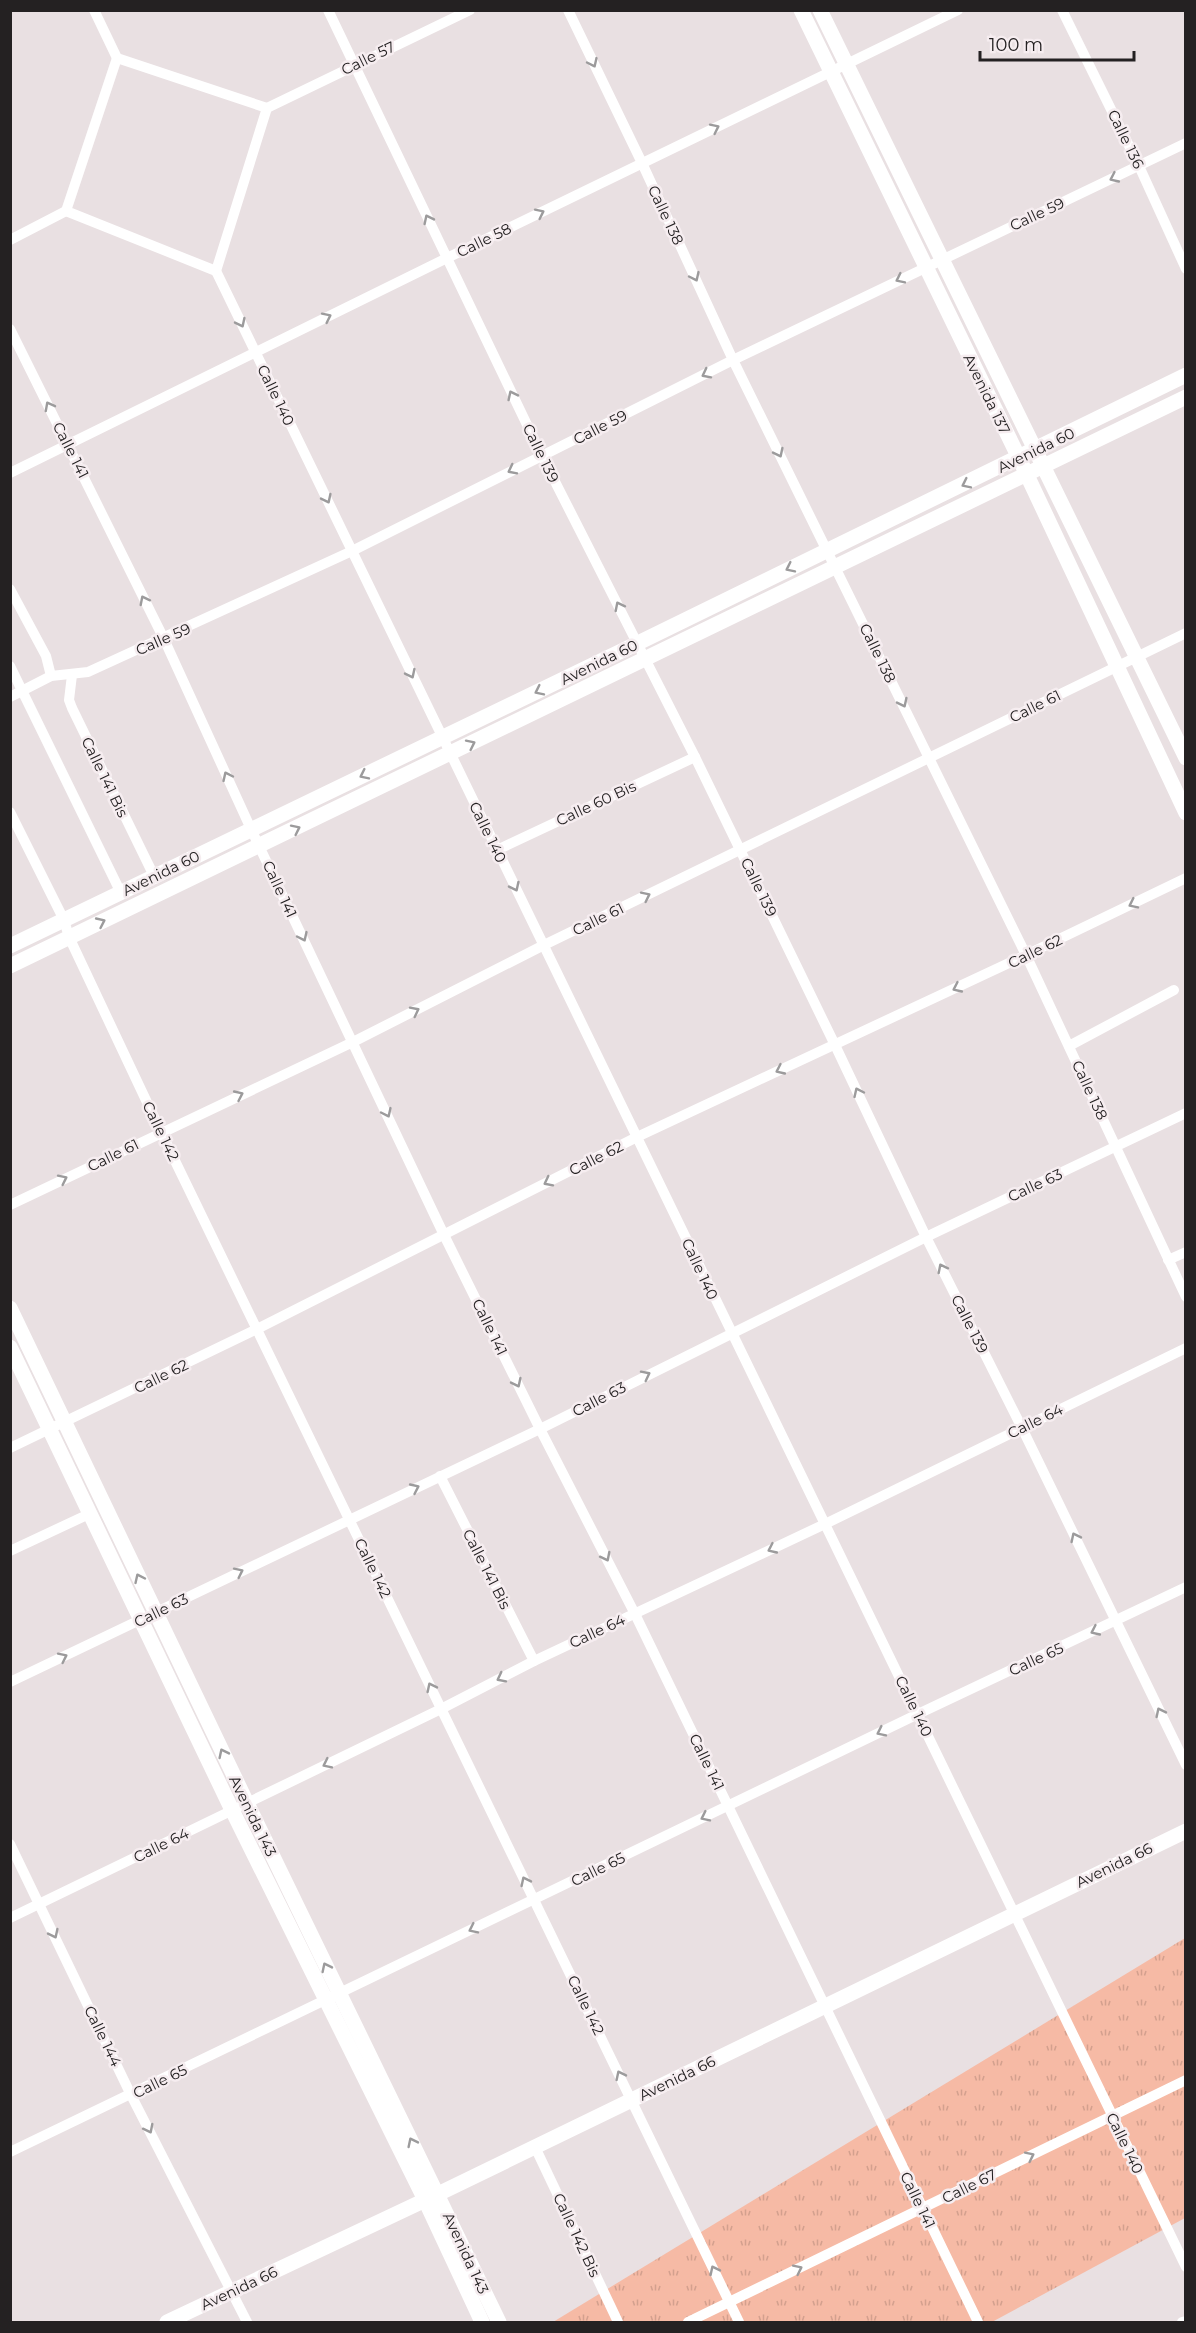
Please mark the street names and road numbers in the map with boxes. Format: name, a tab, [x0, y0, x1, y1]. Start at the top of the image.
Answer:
street label: Calle 57	[338, 37, 398, 79]
street label: Calle 136	[1104, 106, 1148, 172]
street label: Calle 138	[644, 182, 688, 248]
street label: Calle 59	[1007, 193, 1067, 235]
street label: Calle 58	[454, 219, 514, 261]
street label: Avenida 137	[959, 351, 1015, 437]
street label: Calle 140	[253, 361, 299, 429]
street label: Calle 59	[570, 405, 630, 449]
street label: Calle 141	[49, 419, 93, 481]
street label: Calle 139	[519, 420, 563, 486]
street label: Avenida 60	[994, 423, 1078, 477]
street label: Calle 59	[133, 619, 193, 659]
street label: Calle 138	[855, 620, 901, 686]
street label: Avenida 60	[557, 635, 641, 689]
street label: Calle 61	[1006, 685, 1064, 727]
street label: Calle 141 Bis	[77, 734, 133, 820]
street label: Calle 60 Bis	[553, 776, 639, 830]
street label: Calle 140	[465, 798, 511, 866]
street label: Avenida 60	[119, 846, 203, 900]
street label: Calle 139	[737, 854, 781, 920]
street label: Calle 141	[259, 857, 301, 921]
street label: Calle 61	[569, 898, 627, 940]
street label: Calle 62	[1005, 930, 1065, 972]
street label: Calle 138	[1068, 1057, 1112, 1123]
street label: Calle 142	[138, 1098, 184, 1164]
street label: Calle 61	[84, 1134, 142, 1176]
street label: Calle 62	[566, 1136, 626, 1180]
street label: Calle 63	[1005, 1164, 1065, 1206]
street label: Calle 140	[678, 1235, 723, 1303]
street label: Calle 139	[947, 1291, 993, 1357]
street label: Calle 141	[468, 1296, 512, 1358]
street label: Calle 62	[131, 1355, 191, 1397]
street label: Calle 63	[569, 1377, 629, 1421]
street label: Calle 64	[1004, 1399, 1066, 1443]
street label: Calle 141 Bis	[459, 1526, 515, 1612]
street label: Calle 142	[350, 1535, 396, 1601]
street label: Calle 63	[131, 1589, 191, 1631]
street label: Calle 64	[566, 1610, 628, 1652]
street label: Calle 65	[1006, 1638, 1066, 1680]
street label: Calle 140	[891, 1672, 937, 1740]
street label: Calle 141	[685, 1731, 729, 1793]
street label: Avenida 143	[225, 1772, 281, 1860]
street label: Calle 64	[130, 1823, 192, 1867]
street label: Avenida 66	[1073, 1838, 1155, 1892]
street label: Calle 65	[568, 1848, 628, 1890]
street label: Calle 142	[563, 1972, 609, 2038]
street label: Calle 144	[80, 2002, 126, 2070]
street label: Avenida 66	[636, 2051, 718, 2105]
street label: Calle 65	[130, 2060, 190, 2102]
street label: Calle 140	[1102, 2109, 1148, 2177]
street label: Calle 67	[939, 2165, 999, 2207]
street label: Calle 141	[896, 2169, 940, 2231]
street label: Calle 142 Bis	[549, 2190, 605, 2280]
street label: Avenida 143	[439, 2209, 493, 2297]
street label: Avenida 66	[197, 2262, 281, 2314]

